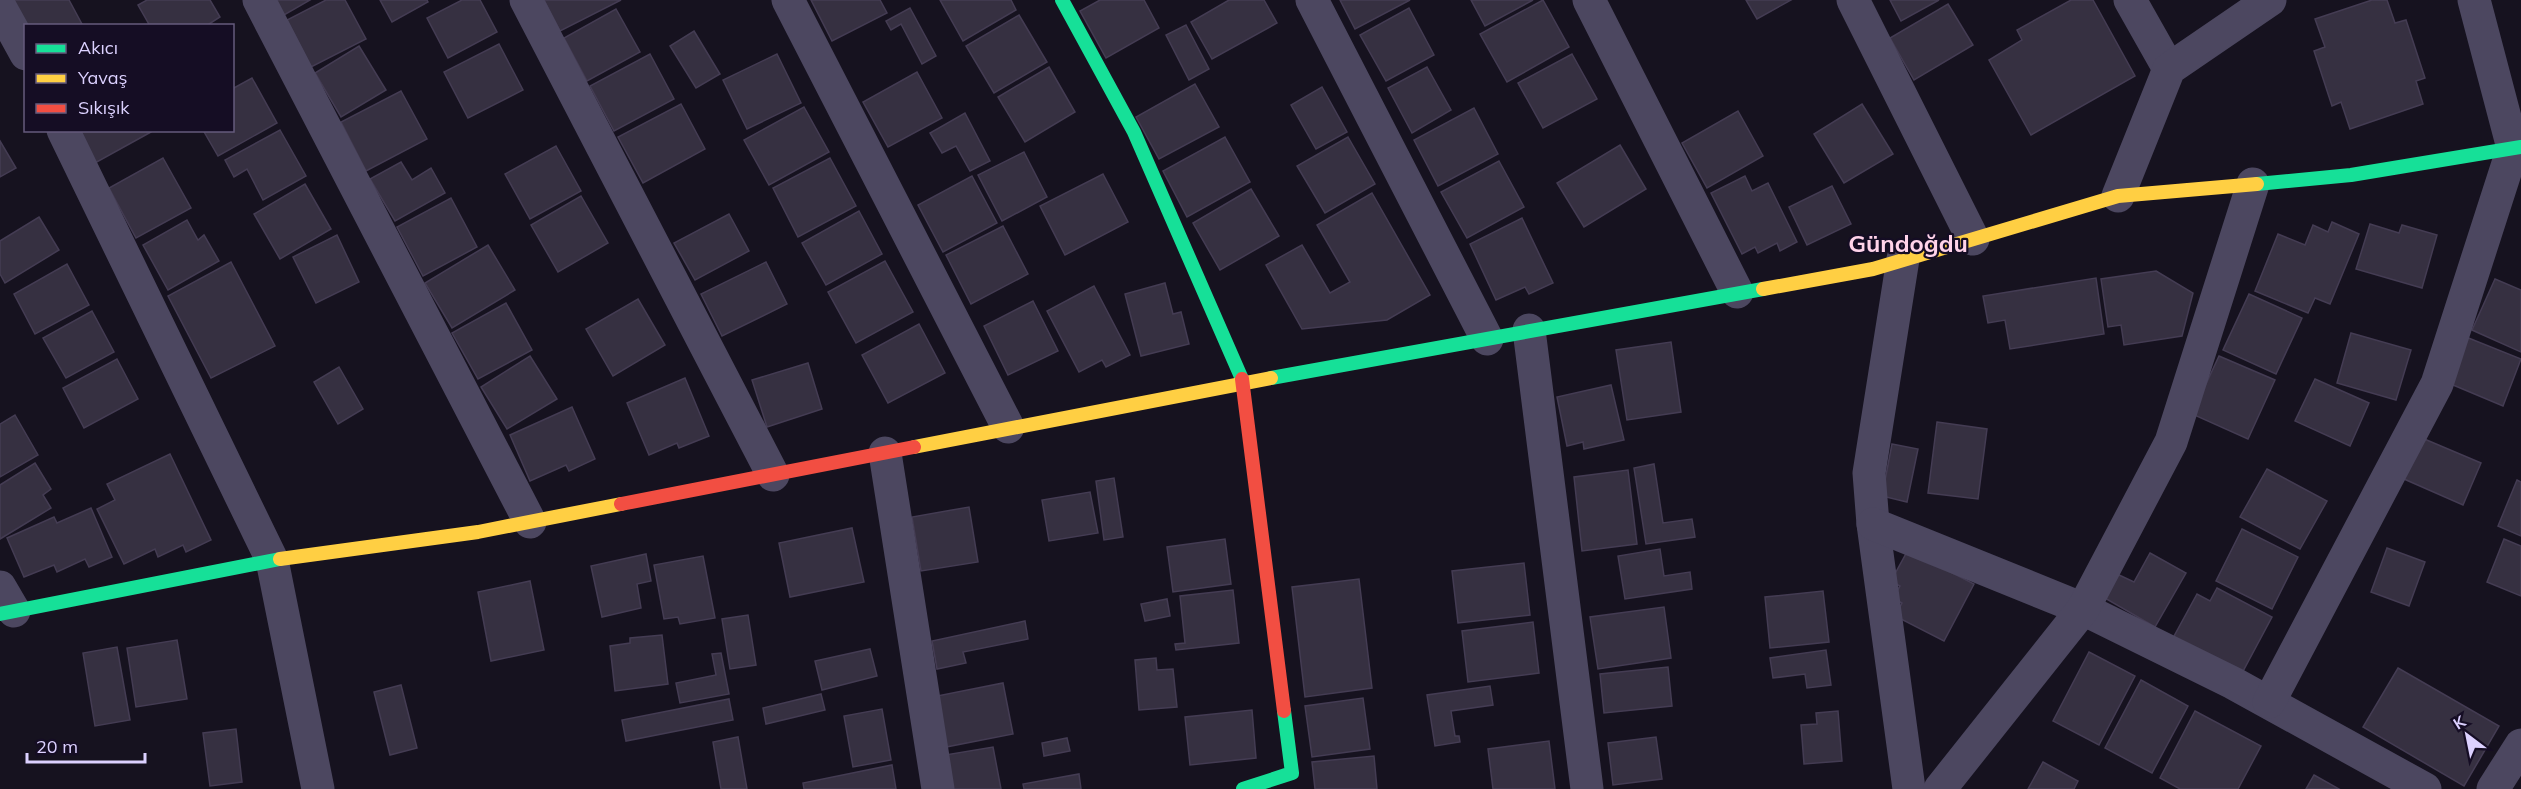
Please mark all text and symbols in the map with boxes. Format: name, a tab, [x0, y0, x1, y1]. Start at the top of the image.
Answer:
legend	[24, 24, 234, 132]
text: Akıcı	[78, 36, 118, 59]
text: Yavaş	[77, 66, 127, 89]
text: Sıkışık	[78, 96, 130, 119]
district label: Gündoğdu	[1848, 228, 1968, 258]
north arrow	[2437, 705, 2497, 765]
text: K	[2449, 710, 2470, 734]
scale bar	[27, 726, 146, 764]
text: 20 m	[36, 735, 78, 758]

